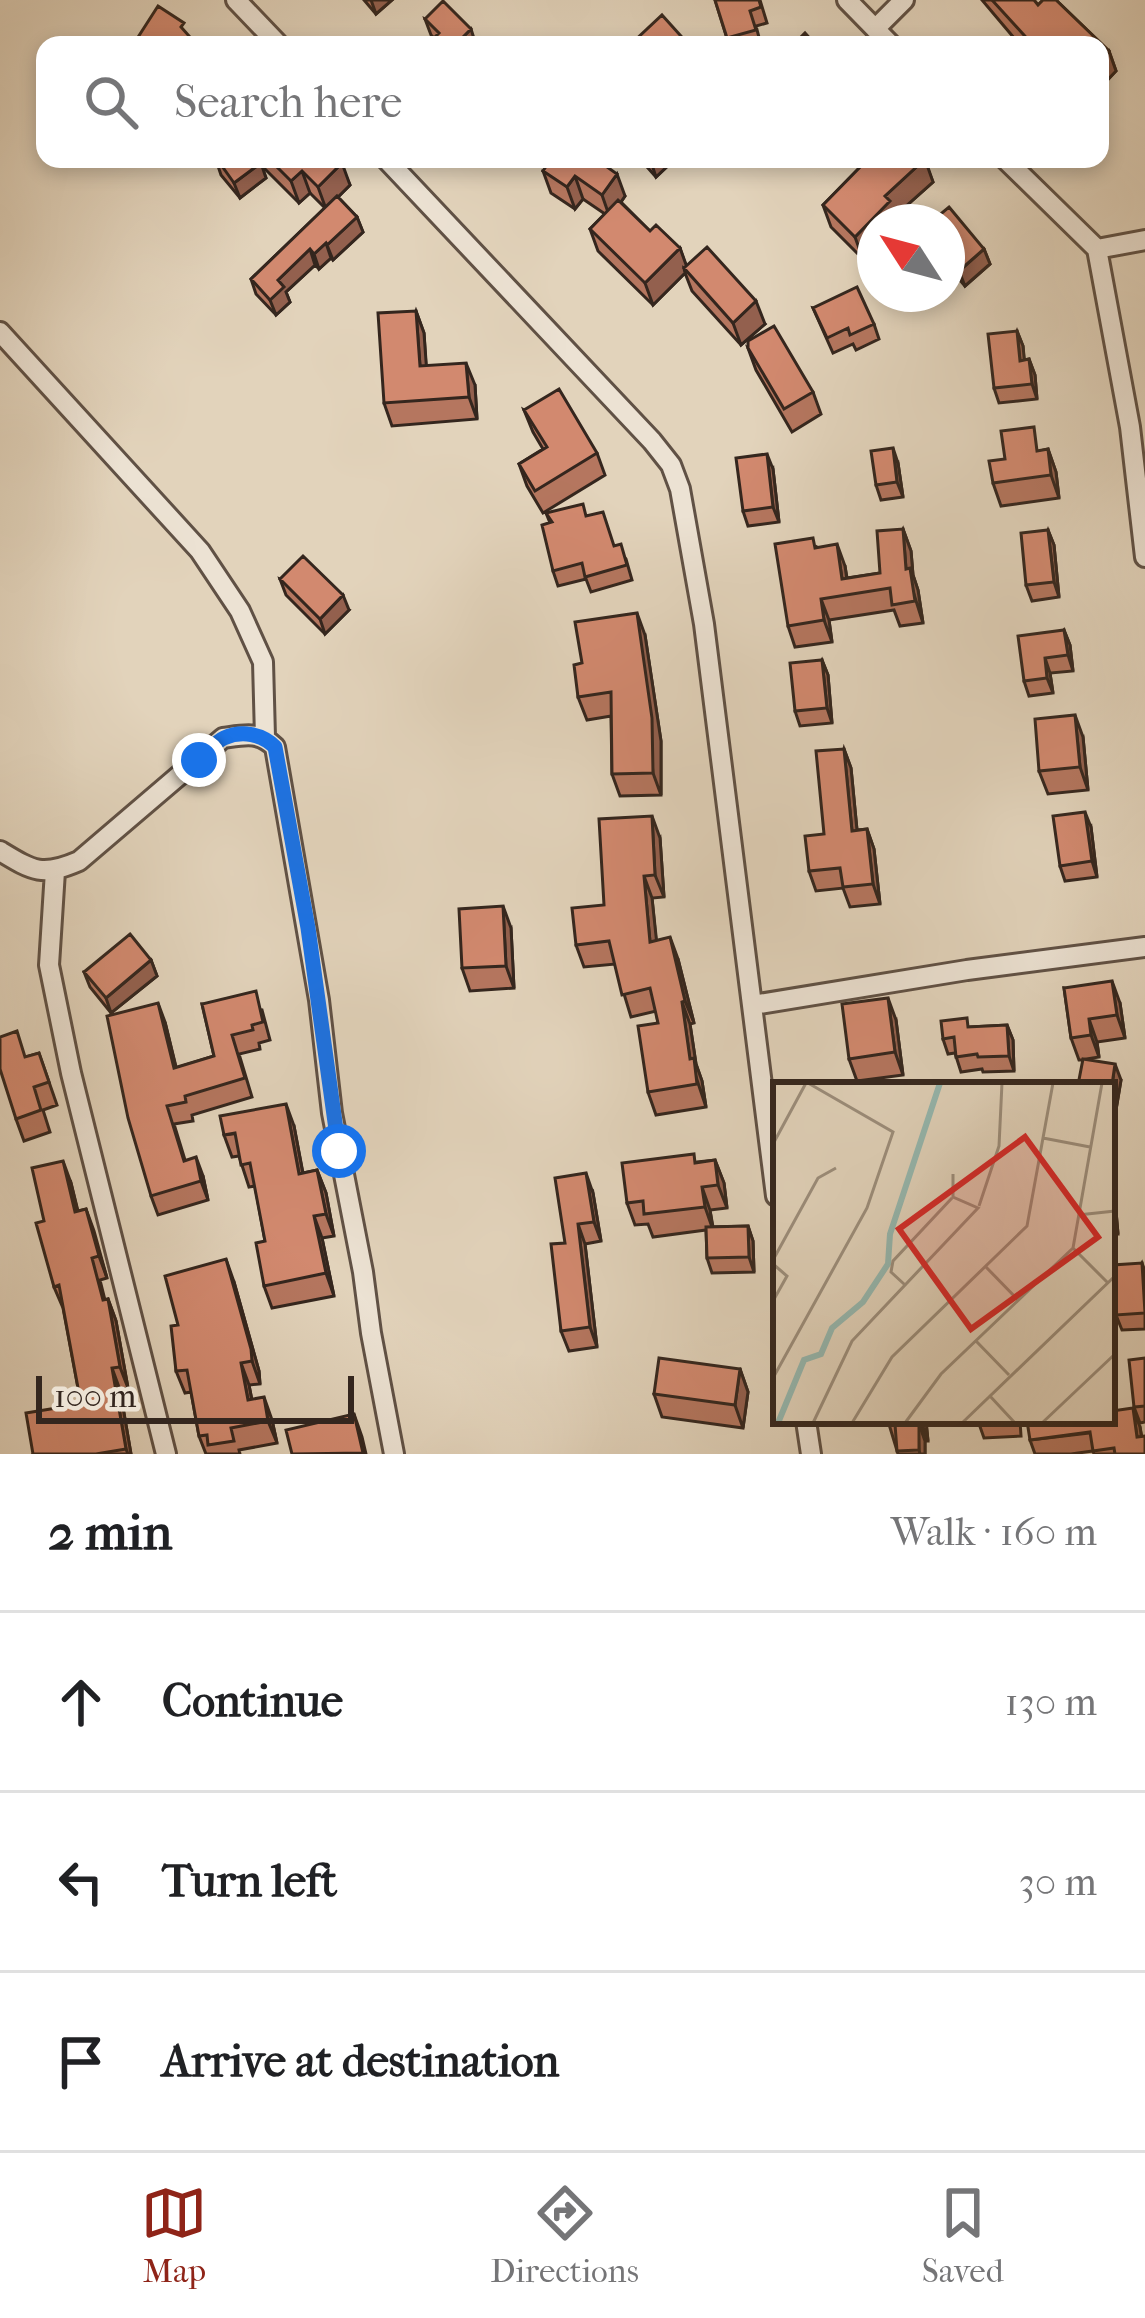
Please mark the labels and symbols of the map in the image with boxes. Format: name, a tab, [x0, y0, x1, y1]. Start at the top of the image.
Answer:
north arrow	[857, 204, 965, 312]
route end	[172, 733, 226, 787]
inset map	[773, 1082, 1115, 1424]
route start	[312, 1124, 366, 1178]
scale bar	[36, 1370, 354, 1423]

